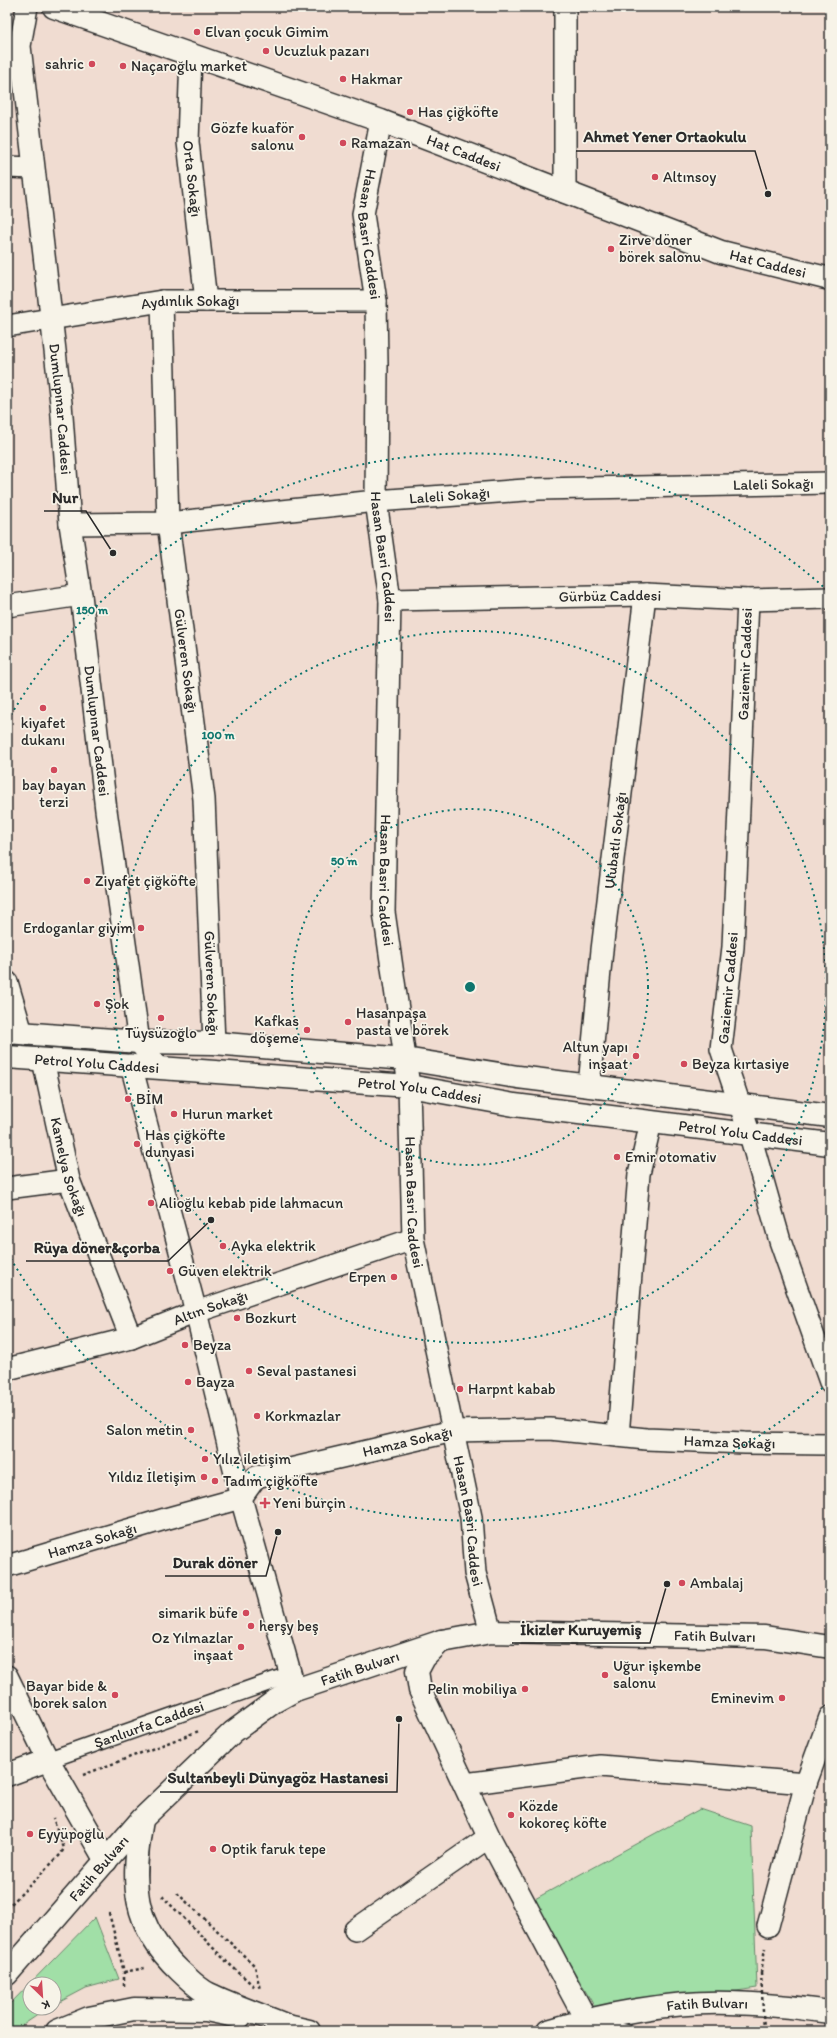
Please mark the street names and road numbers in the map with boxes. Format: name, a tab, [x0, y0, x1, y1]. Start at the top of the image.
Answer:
street label: Hat Caddesi	[424, 130, 503, 175]
street label: Orta Sokağı	[179, 140, 205, 218]
street label: Hasan Basri Caddesi	[354, 167, 385, 301]
street label: Hat Caddesi	[728, 245, 808, 282]
street label: Aydınlık Sokağı	[139, 292, 239, 313]
street label: Dumlupınar Caddesi	[45, 343, 75, 475]
street label: Laleli Sokağı	[733, 474, 814, 494]
street label: Laleli Sokağı	[409, 484, 491, 508]
street label: Hasan Basri Caddesi	[367, 491, 399, 622]
street label: Gürbüz Caddesi	[558, 586, 662, 606]
street label: Gülveren Sokağı	[170, 607, 202, 714]
street label: Gaziemir Caddesi	[734, 607, 756, 721]
street label: Dumlupınar Caddesi	[80, 664, 113, 797]
street label: Ulubatlı Sokağı	[600, 791, 630, 890]
street label: Hasan Basri Caddesi	[375, 814, 398, 947]
street label: Gülveren Sokağı	[200, 931, 223, 1036]
street label: Gaziemir Caddesi	[714, 931, 742, 1045]
street label: Petrol Yolu Caddesi	[34, 1050, 160, 1077]
street label: Petrol Yolu Caddesi	[357, 1073, 483, 1108]
street label: Kamelya Sokağı	[47, 1115, 91, 1219]
street label: Petrol Yolu Caddesi	[677, 1116, 804, 1150]
street label: Hasan Basri Caddesi	[401, 1136, 428, 1270]
street label: Altın Sokağı	[171, 1286, 250, 1329]
street label: Hamza Sokağı	[361, 1422, 454, 1461]
street label: Hamza Sokağı	[683, 1432, 776, 1452]
street label: Hasan Basri Caddesi	[449, 1454, 487, 1588]
street label: Hamza Sokağı	[46, 1519, 139, 1562]
street label: Fatih Bulvarı	[674, 1626, 756, 1646]
street label: Fatih Bulvarı	[318, 1647, 402, 1690]
street label: Şanlıurfa Caddesi	[92, 1697, 206, 1752]
street label: Fatih Bulvarı	[65, 1832, 133, 1905]
street label: Fatih Bulvarı	[665, 1994, 749, 2015]

